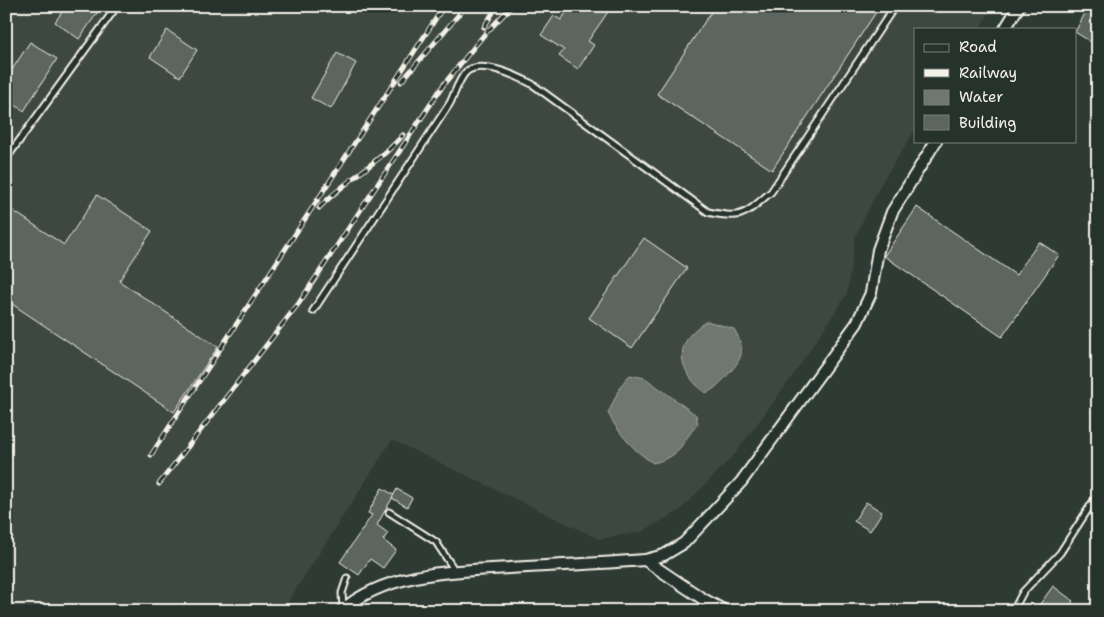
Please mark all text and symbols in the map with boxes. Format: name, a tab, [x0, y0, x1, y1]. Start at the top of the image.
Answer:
legend	[914, 28, 1076, 142]
text: Road	[959, 37, 997, 57]
text: Railway	[959, 63, 1017, 83]
text: Water	[959, 87, 1003, 107]
text: Building	[959, 113, 1016, 133]

